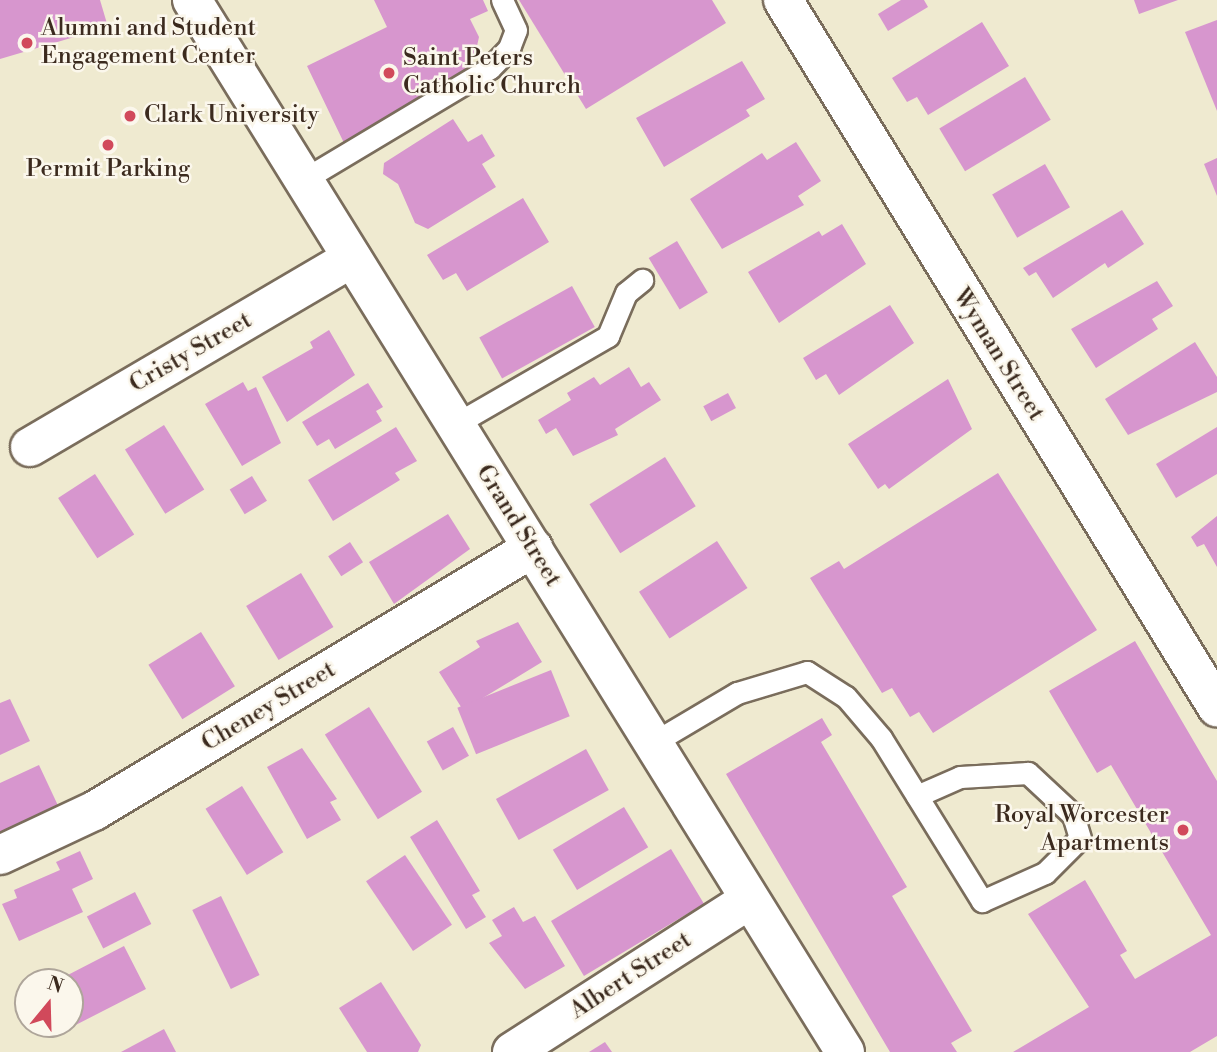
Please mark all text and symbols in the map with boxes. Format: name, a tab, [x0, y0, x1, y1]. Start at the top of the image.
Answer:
place label: Alumni and Student Engagement Center	[41, 15, 256, 71]
marker: Alumni and Student Engagement Center	[19, 35, 35, 51]
place label: Saint Peters Catholic Church	[403, 45, 581, 101]
marker: Saint Peters Catholic Church	[381, 65, 397, 81]
place label: Clark University	[144, 102, 319, 130]
marker: Clark University	[122, 108, 138, 124]
marker: Permit Parking	[100, 137, 116, 153]
place label: Permit Parking	[26, 156, 190, 184]
street label: Wyman Street	[946, 284, 1050, 426]
street label: Cristy Street	[125, 306, 257, 400]
street label: Grand Street	[469, 460, 567, 592]
street label: Cheney Street	[197, 656, 341, 758]
place label: Royal Worcester Apartments	[994, 802, 1169, 858]
marker: Royal Worcester Apartments	[1175, 822, 1191, 838]
street label: Albert Street	[565, 926, 697, 1026]
north arrow	[14, 968, 84, 1038]
text: N	[44, 971, 66, 999]

